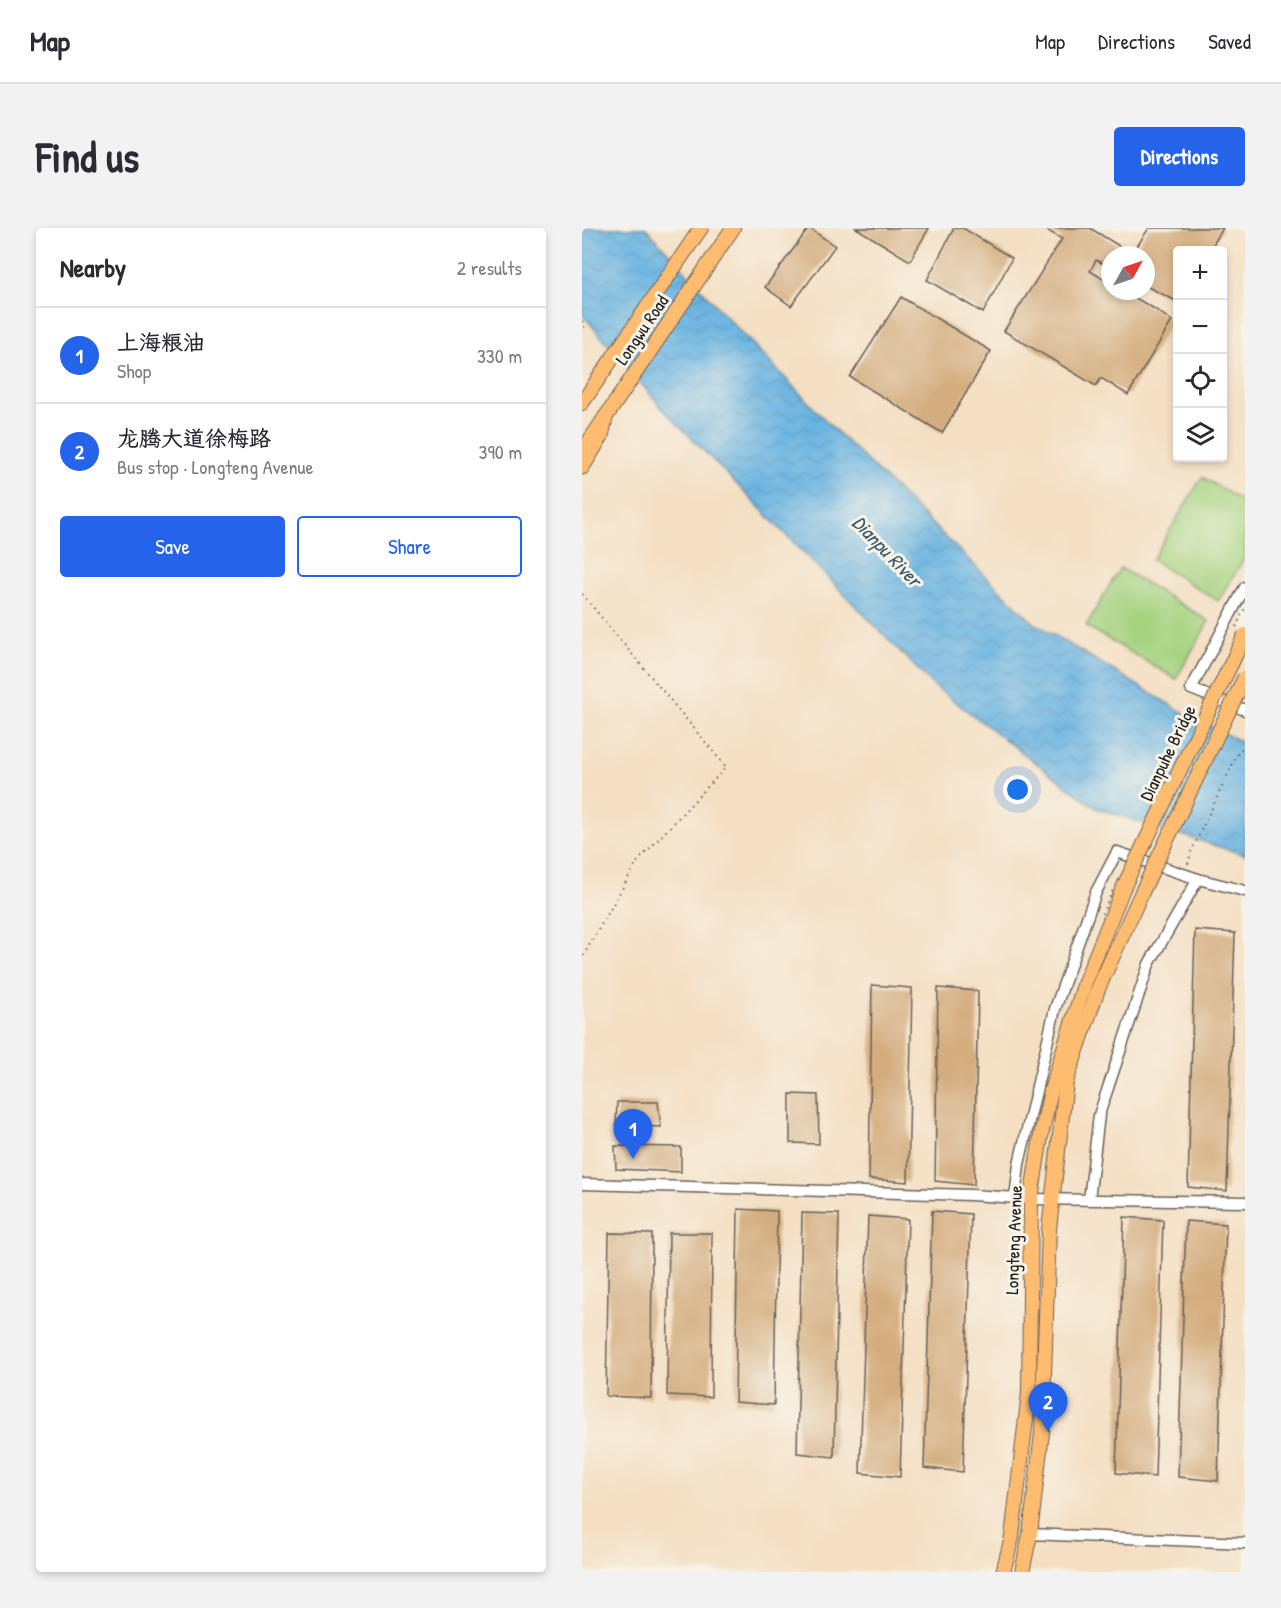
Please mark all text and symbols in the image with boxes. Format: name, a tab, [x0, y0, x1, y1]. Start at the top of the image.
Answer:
text: Map	[30, 22, 70, 60]
text: Map	[1035, 27, 1065, 56]
text: Directions	[1098, 27, 1175, 56]
text: Saved	[1208, 27, 1251, 56]
button: Directions	[1114, 127, 1245, 186]
text: Find us	[36, 128, 139, 185]
north arrow	[1101, 246, 1155, 300]
map controls	[1173, 246, 1227, 462]
button: +	[1173, 246, 1227, 300]
text: Nearby	[60, 250, 126, 285]
text: 2 results	[457, 254, 522, 281]
street label: Longwu Road	[609, 290, 674, 370]
button: −	[1173, 300, 1227, 354]
text: 上海粮油	[117, 327, 205, 357]
text: 1	[76, 342, 83, 369]
text: 330 m	[477, 342, 522, 369]
button: locate	[1173, 354, 1227, 408]
text: Shop	[117, 357, 151, 384]
button: layers	[1173, 408, 1227, 462]
text: 龙腾大道徐梅路	[117, 423, 271, 453]
text: 2	[75, 438, 84, 465]
text: 390 m	[479, 438, 522, 465]
text: Bus stop · Longteng Avenue	[117, 453, 313, 480]
water label: Dianpu River	[846, 509, 930, 594]
button: Save	[60, 516, 285, 577]
button: Share	[297, 516, 522, 577]
street label: Dianpuhe Bridge	[1134, 701, 1202, 805]
your location	[1003, 775, 1032, 804]
pin: 1	[614, 1110, 652, 1159]
street label: Longteng Avenue	[999, 1185, 1028, 1295]
pin: 2	[1028, 1382, 1068, 1432]

